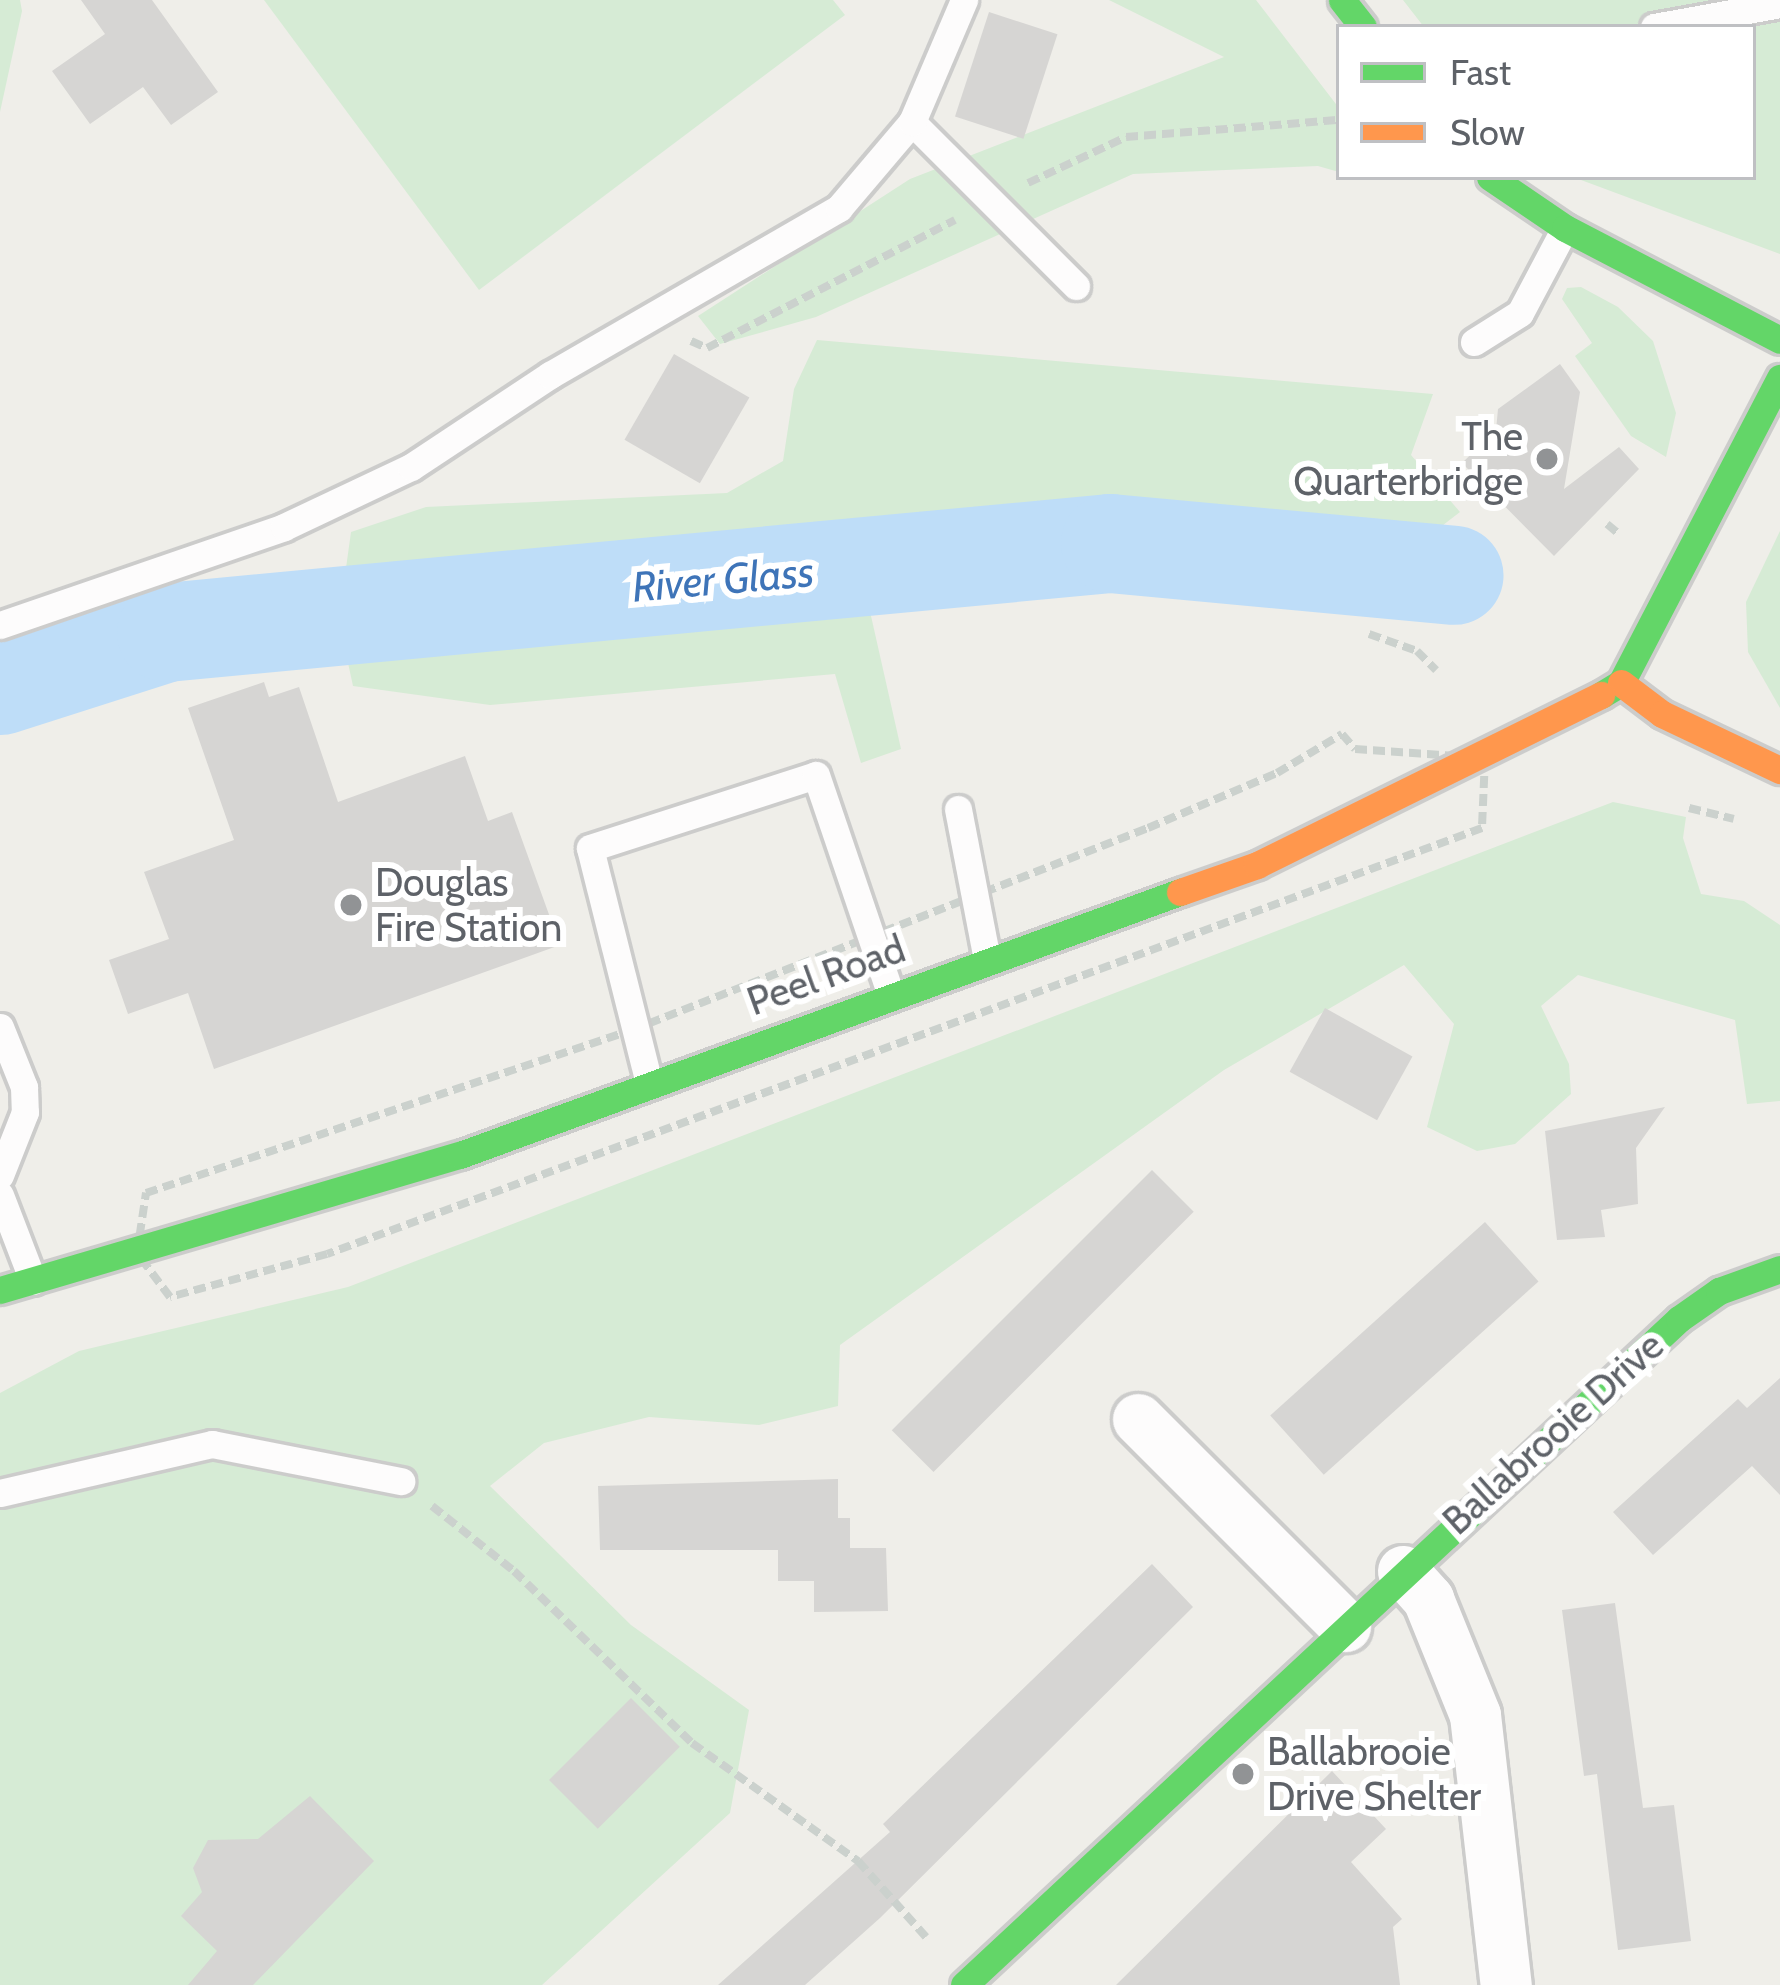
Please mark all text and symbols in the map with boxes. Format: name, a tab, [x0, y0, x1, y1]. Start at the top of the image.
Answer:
legend	[1336, 24, 1756, 180]
text: Fast	[1450, 50, 1511, 94]
text: Slow	[1450, 110, 1525, 154]
place label: The Quarterbridge	[1293, 414, 1523, 505]
marker: The Quarterbridge	[1534, 446, 1560, 472]
water label: River Glass	[630, 546, 816, 612]
place label: Douglas Fire Station	[375, 860, 562, 951]
marker: Douglas Fire Station	[338, 892, 364, 918]
street label: Peel Road	[741, 925, 911, 1025]
street label: Ballabrooie Drive	[1433, 1322, 1673, 1544]
place label: Ballabrooie Drive Shelter	[1267, 1729, 1481, 1820]
marker: Ballabrooie Drive Shelter	[1230, 1761, 1256, 1787]

